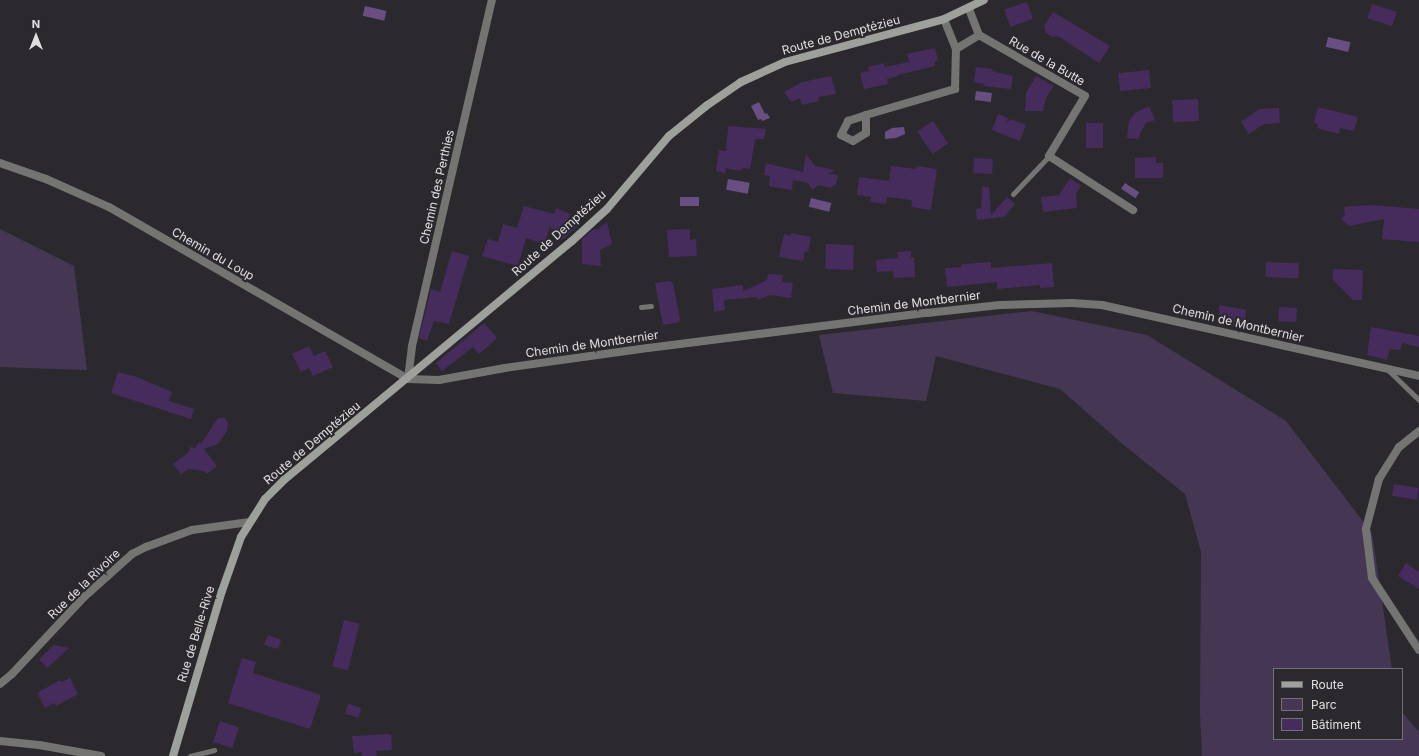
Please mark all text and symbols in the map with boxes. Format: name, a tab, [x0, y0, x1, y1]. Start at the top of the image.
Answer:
street label: Route de Demptézieu	[780, 12, 902, 58]
north arrow	[16, 16, 56, 56]
text: N	[32, 17, 40, 31]
street label: Rue de la Butte	[1006, 33, 1088, 89]
street label: Chemin des Perthies	[417, 128, 457, 246]
street label: Route de Demptézieu	[509, 187, 609, 279]
street label: Chemin du Loup	[169, 225, 257, 283]
street label: Chemin de Montbernier	[847, 288, 981, 318]
street label: Chemin de Montbernier	[1171, 301, 1305, 345]
street label: Chemin de Montbernier	[525, 328, 659, 360]
street label: Route de Demptézieu	[261, 398, 363, 488]
street label: Rue de la Rivoire	[45, 546, 123, 622]
street label: Rue de Belle-Rive	[174, 584, 218, 684]
legend	[1273, 668, 1403, 740]
text: Route	[1311, 677, 1344, 692]
text: Parc	[1311, 697, 1337, 712]
text: Bâtiment	[1311, 717, 1361, 732]

